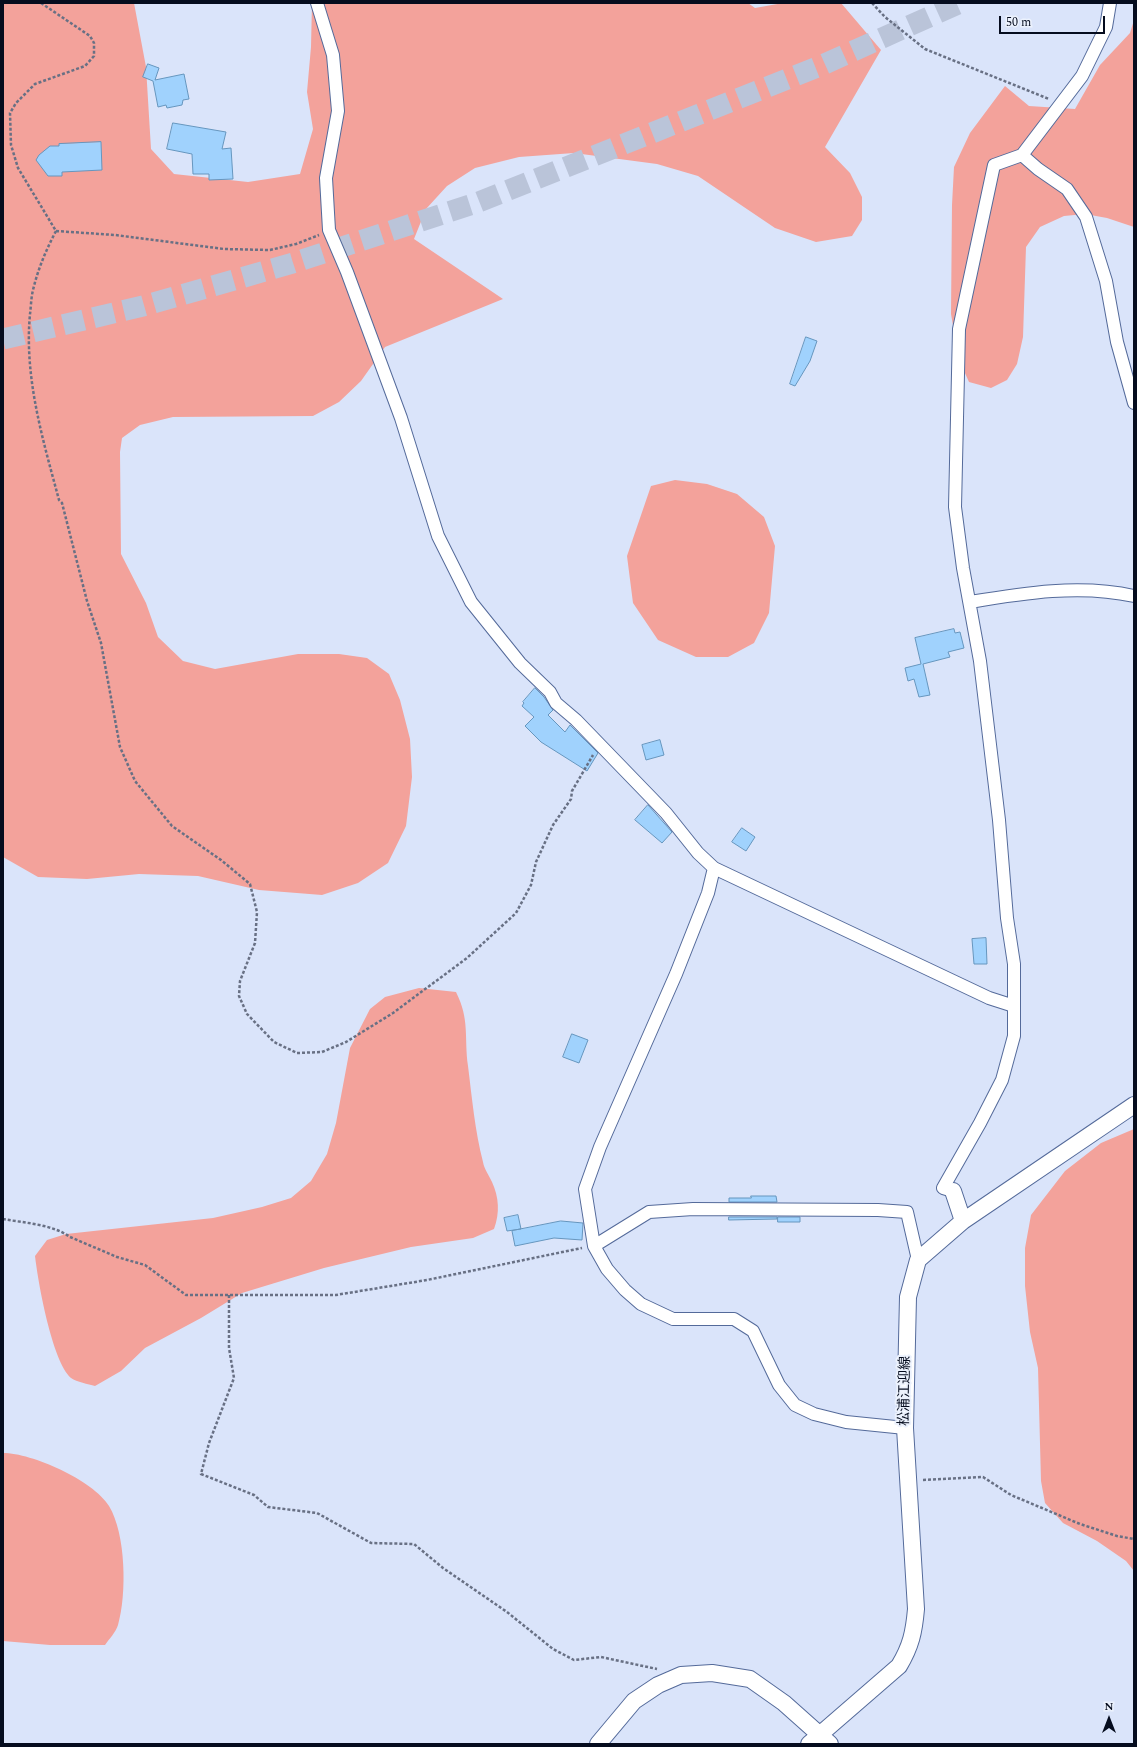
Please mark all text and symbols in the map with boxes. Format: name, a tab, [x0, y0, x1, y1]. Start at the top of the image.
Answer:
scale bar	[1001, 8, 1107, 34]
text: 50 m	[1006, 13, 1031, 32]
street label: 松浦江迎線	[897, 1356, 915, 1426]
text: N	[1105, 1698, 1113, 1715]
north arrow	[1089, 1699, 1129, 1739]

